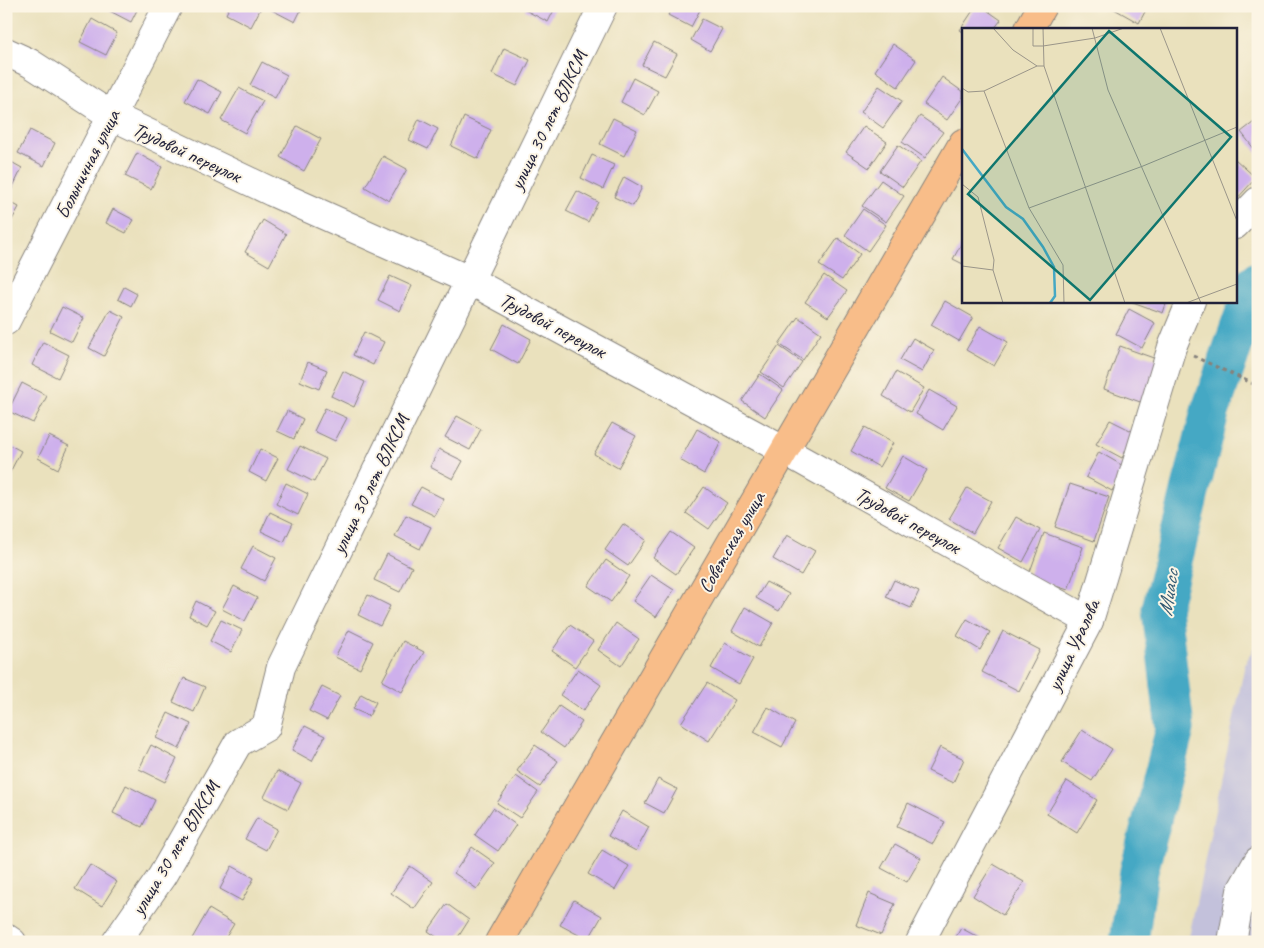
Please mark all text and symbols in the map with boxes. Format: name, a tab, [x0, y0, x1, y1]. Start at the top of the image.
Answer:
inset map	[962, 28, 1236, 302]
street label: улица 30 лет ВЛКСМ	[503, 45, 594, 195]
street label: Больничная улица	[49, 105, 126, 223]
street label: Трудовой переулок	[129, 116, 246, 189]
street label: Трудовой переулок	[495, 287, 612, 365]
street label: улица 30 лет ВЛКСМ	[325, 409, 416, 559]
street label: Трудовой переулок	[851, 481, 966, 560]
street label: Советская улица	[692, 486, 771, 597]
water label: Миасс	[1152, 566, 1185, 618]
street label: улица Уралова	[1041, 594, 1106, 696]
street label: улица 30 лет ВЛКСМ	[125, 775, 226, 921]

